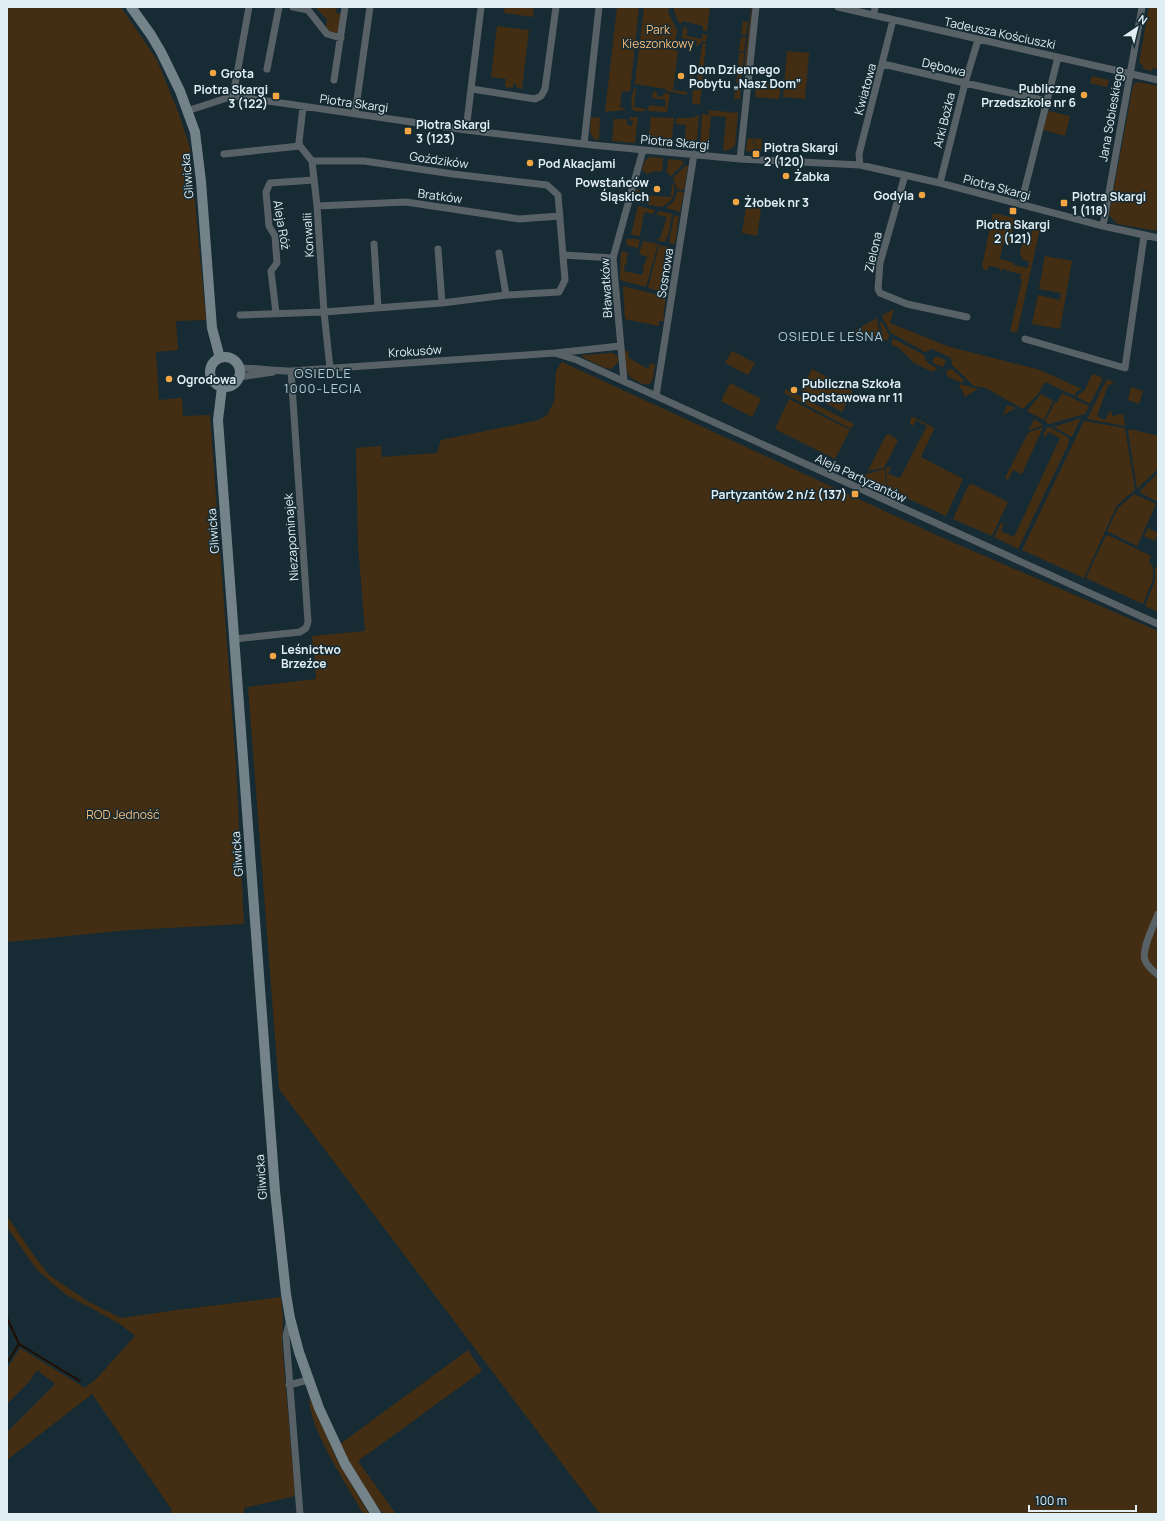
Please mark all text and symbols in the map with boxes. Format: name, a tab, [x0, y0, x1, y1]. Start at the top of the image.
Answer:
north arrow	[1117, 8, 1157, 48]
text: N	[1135, 11, 1151, 28]
street label: Tadeusza Kościuszki	[943, 13, 1057, 53]
park label: Park Kieszonkowy	[622, 21, 694, 52]
street label: Dębowa	[920, 54, 968, 80]
place label: Dom Dziennego Pobytu „Nasz Dom”	[689, 61, 801, 92]
street label: Kwiatowa	[850, 61, 880, 117]
place label: Grota	[221, 65, 254, 82]
street label: Jana Sobieskiego	[1094, 65, 1128, 163]
marker: Grota	[208, 68, 218, 78]
marker: Dom Dziennego Pobytu „Nasz Dom”	[676, 71, 686, 81]
place label: Publiczne Przedszkole nr 6	[981, 80, 1076, 111]
place label: Piotra Skargi 3 (122)	[194, 81, 268, 112]
street label: Piotra Skargi	[319, 90, 389, 116]
marker: Publiczne Przedszkole nr 6	[1079, 90, 1089, 100]
marker: Piotra Skargi 3 (122)	[271, 91, 281, 101]
street label: Arki Bożka	[929, 91, 959, 149]
place label: Piotra Skargi 3 (123)	[416, 116, 490, 147]
marker: Piotra Skargi 3 (123)	[403, 126, 413, 136]
street label: Piotra Skargi	[640, 131, 710, 153]
place label: Piotra Skargi 2 (120)	[764, 139, 838, 170]
street label: Goździków	[408, 147, 470, 173]
marker: Piotra Skargi 2 (120)	[751, 149, 761, 159]
street label: Gliwicka	[177, 153, 197, 199]
place label: Pod Akacjami	[538, 155, 616, 172]
marker: Pod Akacjami	[525, 158, 535, 168]
place label: Żabka	[794, 168, 830, 185]
street label: Piotra Skargi	[961, 170, 1033, 204]
marker: Żabka	[781, 171, 791, 181]
place label: Powstańców Śląskich	[575, 174, 649, 205]
street label: Bratków	[417, 184, 463, 208]
marker: Powstańców Śląskich	[652, 184, 662, 194]
place label: Godyla	[873, 187, 914, 204]
place label: Piotra Skargi 1 (118)	[1072, 188, 1146, 219]
marker: Godyla	[917, 190, 927, 200]
place label: Żłobek nr 3	[744, 194, 809, 211]
marker: Żłobek nr 3	[731, 197, 741, 207]
marker: Piotra Skargi 1 (118)	[1059, 198, 1069, 208]
street label: Aleja Róż	[269, 199, 295, 251]
marker: Piotra Skargi 2 (121)	[1008, 206, 1018, 216]
street label: Konwalii	[298, 212, 318, 258]
place label: Piotra Skargi 2 (121)	[976, 216, 1050, 247]
street label: Zielona	[860, 230, 886, 274]
street label: Sosnowa	[653, 247, 677, 299]
street label: Bławatków	[596, 257, 616, 319]
district label: OSIEDLE LEŚNA	[778, 327, 884, 345]
street label: Krokusów	[388, 341, 442, 361]
district label: OSIEDLE 1000-LECIA	[284, 364, 362, 397]
place label: Ogrodowa	[177, 371, 236, 388]
marker: Ogrodowa	[164, 374, 174, 384]
place label: Publiczna Szkoła Podstawowa nr 11	[802, 375, 903, 406]
marker: Publiczna Szkoła Podstawowa nr 11	[789, 385, 799, 395]
street label: Aleja Partyzantów	[813, 449, 909, 507]
place label: Partyzantów 2 n/ż (137)	[711, 486, 847, 503]
marker: Partyzantów 2 n/ż (137)	[850, 489, 860, 499]
street label: Niezapominajek	[279, 492, 303, 581]
street label: Gliwicka	[203, 508, 223, 554]
place label: Leśnictwo Brzeźce	[281, 641, 341, 672]
marker: Leśnictwo Brzeźce	[268, 651, 278, 661]
park label: ROD Jedność	[86, 806, 160, 823]
street label: Gliwicka	[227, 831, 247, 877]
street label: Gliwicka	[251, 1154, 271, 1200]
scale bar	[1029, 1487, 1136, 1513]
text: 100 m	[1035, 1492, 1067, 1509]

